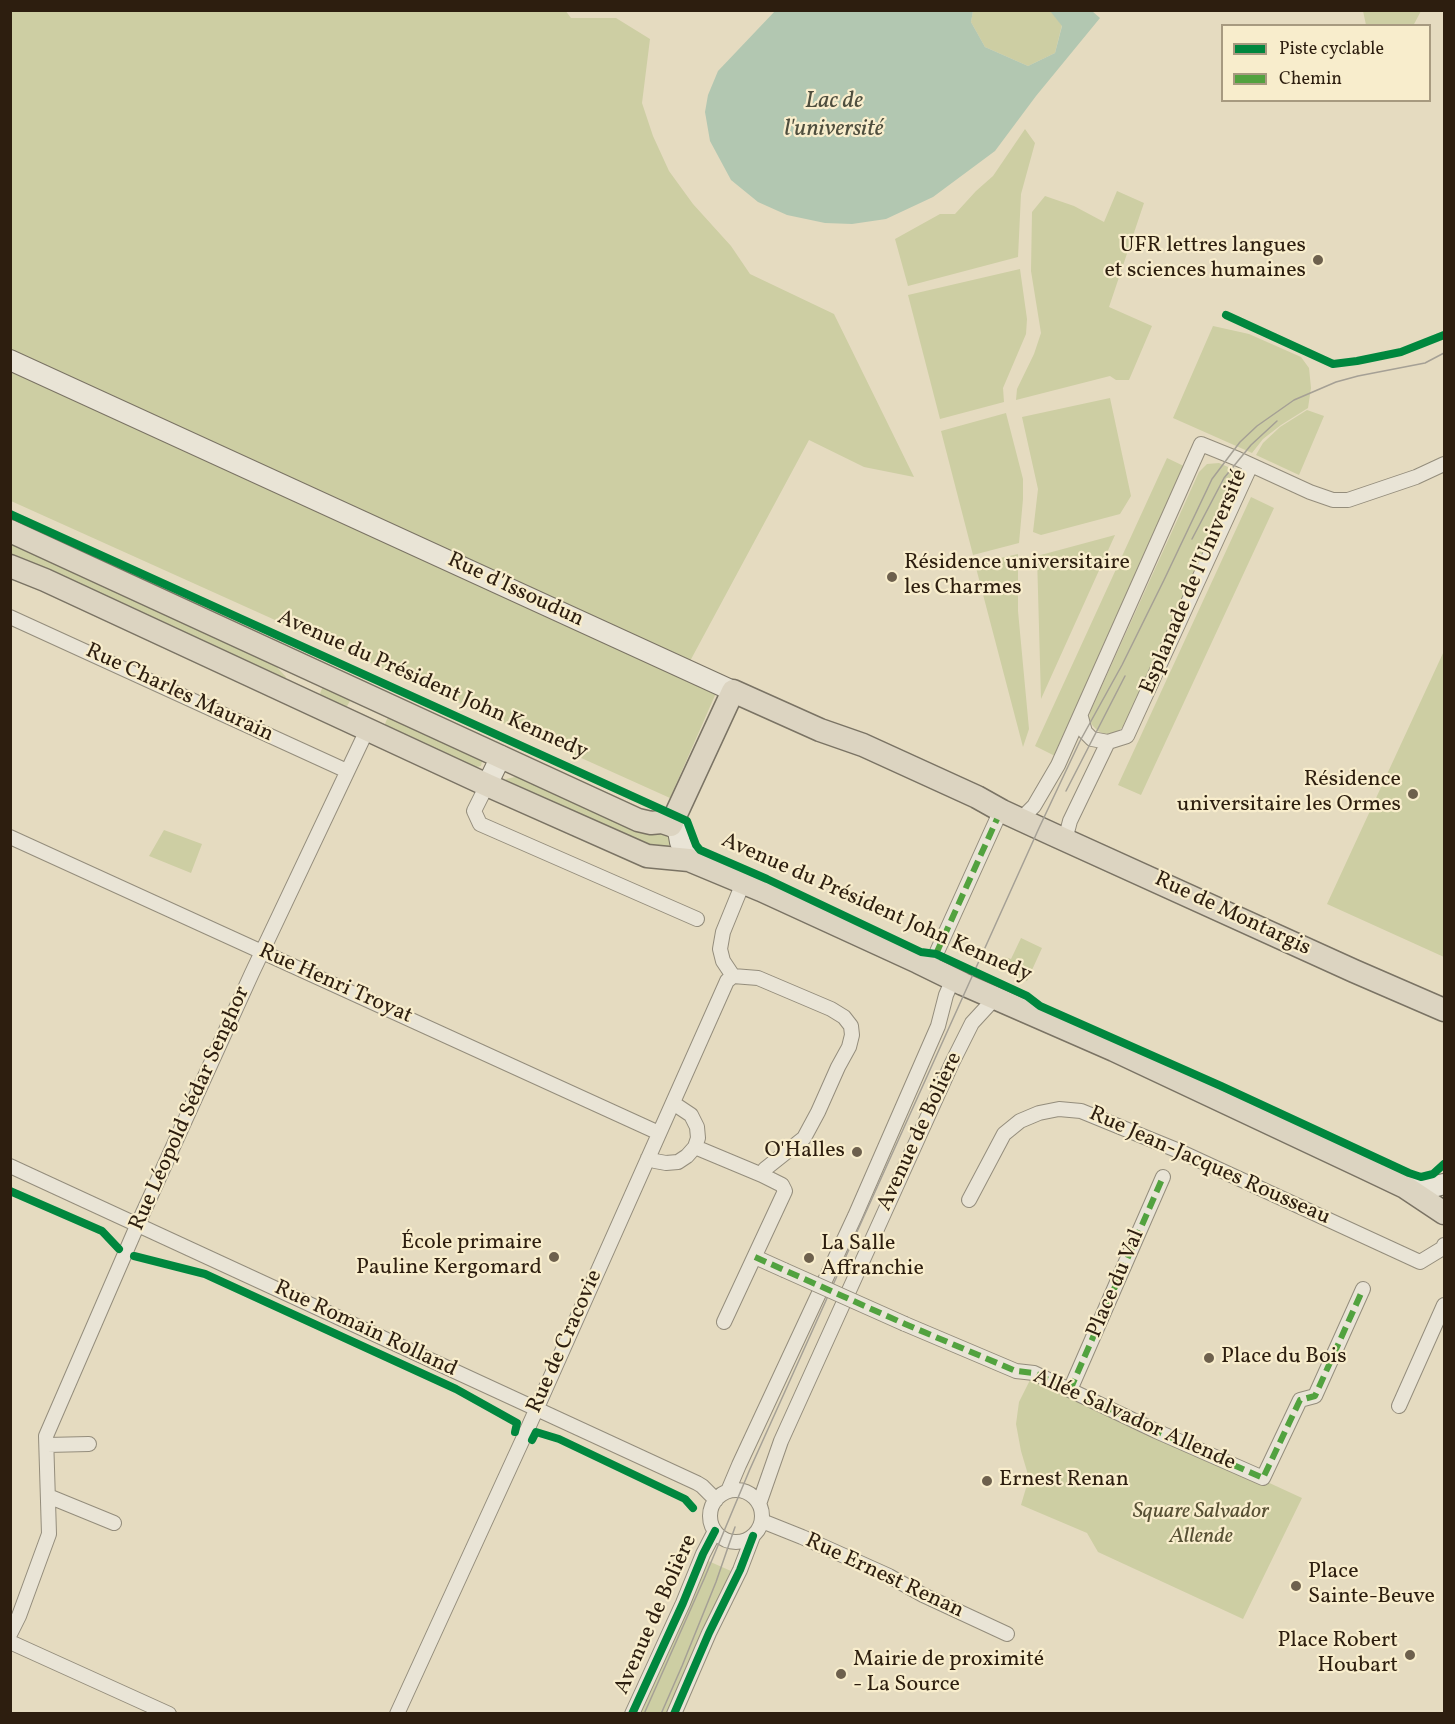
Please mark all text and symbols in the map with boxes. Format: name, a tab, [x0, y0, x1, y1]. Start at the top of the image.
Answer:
legend	[1221, 24, 1431, 102]
text: Piste cyclable	[1279, 37, 1384, 62]
text: Chemin	[1279, 67, 1342, 92]
water label: Lac de l'université	[784, 89, 884, 145]
place label: UFR lettres langues et sciences humaines	[1104, 234, 1306, 286]
marker: UFR lettres langues et sciences humaines	[1311, 253, 1325, 267]
street label: Esplanade de l'Université	[1136, 466, 1254, 698]
street label: Rue d'Issoudun	[443, 548, 587, 634]
place label: Résidence universitaire les Charmes	[904, 551, 1130, 602]
marker: Résidence universitaire les Charmes	[885, 570, 899, 584]
street label: Avenue du Président John Kennedy	[273, 605, 591, 767]
street label: Rue Charles Maurain	[81, 639, 277, 749]
place label: Résidence universitaire les Ormes	[1177, 768, 1401, 819]
marker: Résidence universitaire les Ormes	[1406, 787, 1420, 801]
street label: Avenue du Président John Kennedy	[717, 828, 1035, 990]
street label: Rue de Montargis	[1150, 867, 1314, 963]
street label: Rue Henri Troyat	[254, 939, 416, 1031]
street label: Rue Léopold Sédar Senghor	[125, 983, 257, 1235]
street label: Avenue de Bolière	[873, 1048, 969, 1216]
street label: Rue Jean-Jacques Rousseau	[1084, 1102, 1334, 1232]
place label: O'Halles	[764, 1139, 845, 1165]
marker: O'Halles	[850, 1145, 864, 1159]
street label: Place du Val	[1082, 1226, 1152, 1342]
place label: École primaire Pauline Kergomard	[356, 1231, 542, 1282]
place label: La Salle Affranchie	[821, 1232, 924, 1284]
marker: École primaire Pauline Kergomard	[547, 1250, 561, 1264]
marker: La Salle Affranchie	[802, 1251, 816, 1265]
street label: Rue de Cracovie	[523, 1266, 609, 1418]
street label: Rue Romain Rolland	[269, 1276, 461, 1384]
place label: Place du Bois	[1221, 1345, 1347, 1371]
marker: Place du Bois	[1202, 1351, 1216, 1365]
street label: Allée Salvador Allende	[1029, 1364, 1239, 1478]
place label: Ernest Renan	[999, 1468, 1129, 1494]
marker: Ernest Renan	[980, 1474, 994, 1488]
park label: Square Salvador Allende	[1133, 1500, 1269, 1552]
street label: Rue Ernest Renan	[800, 1529, 968, 1625]
street label: Avenue de Bolière	[610, 1531, 704, 1699]
place label: Place Sainte-Beuve	[1308, 1560, 1435, 1612]
marker: Place Sainte-Beuve	[1289, 1579, 1303, 1593]
place label: Place Robert Houbart	[1278, 1629, 1398, 1681]
place label: Mairie de proximité - La Source	[853, 1648, 1044, 1700]
marker: Place Robert Houbart	[1403, 1648, 1417, 1662]
marker: Mairie de proximité - La Source	[834, 1667, 848, 1681]

